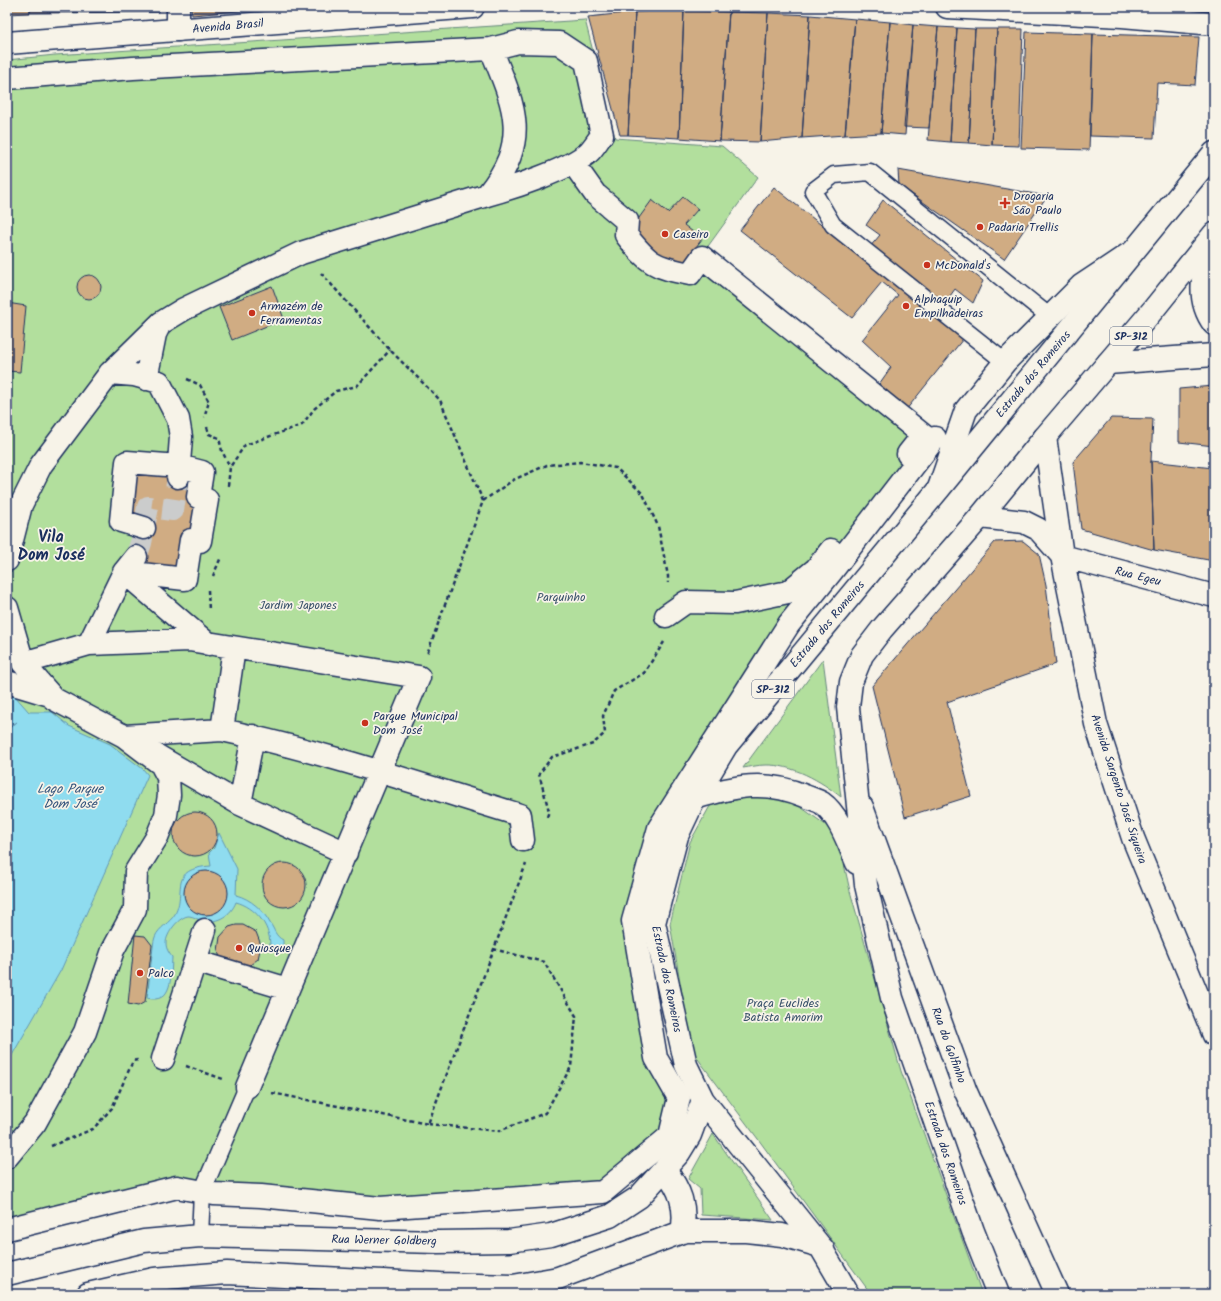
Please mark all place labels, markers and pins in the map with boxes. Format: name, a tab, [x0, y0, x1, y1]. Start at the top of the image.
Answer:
place label: Drogaria São Paulo	[1013, 187, 1062, 220]
marker: Drogaria São Paulo	[1000, 198, 1010, 208]
place label: Padaria Trellis	[988, 218, 1059, 237]
marker: Padaria Trellis	[975, 222, 985, 232]
place label: Caseiro	[673, 225, 709, 244]
marker: Caseiro	[660, 229, 670, 239]
place label: McDonald's	[935, 256, 991, 275]
marker: McDonald's	[922, 260, 932, 270]
place label: Alphaquip Empilhadeiras	[914, 290, 983, 323]
place label: Armazém de Ferramentas	[260, 297, 323, 330]
marker: Alphaquip Empilhadeiras	[901, 301, 911, 311]
marker: Armazém de Ferramentas	[247, 308, 257, 318]
place label: Parque Municipal Dom José	[373, 707, 458, 740]
marker: Parque Municipal Dom José	[360, 718, 370, 728]
place label: Quiosque	[247, 939, 291, 958]
marker: Quiosque	[234, 943, 244, 953]
place label: Palco	[148, 964, 174, 983]
marker: Palco	[135, 968, 145, 978]

